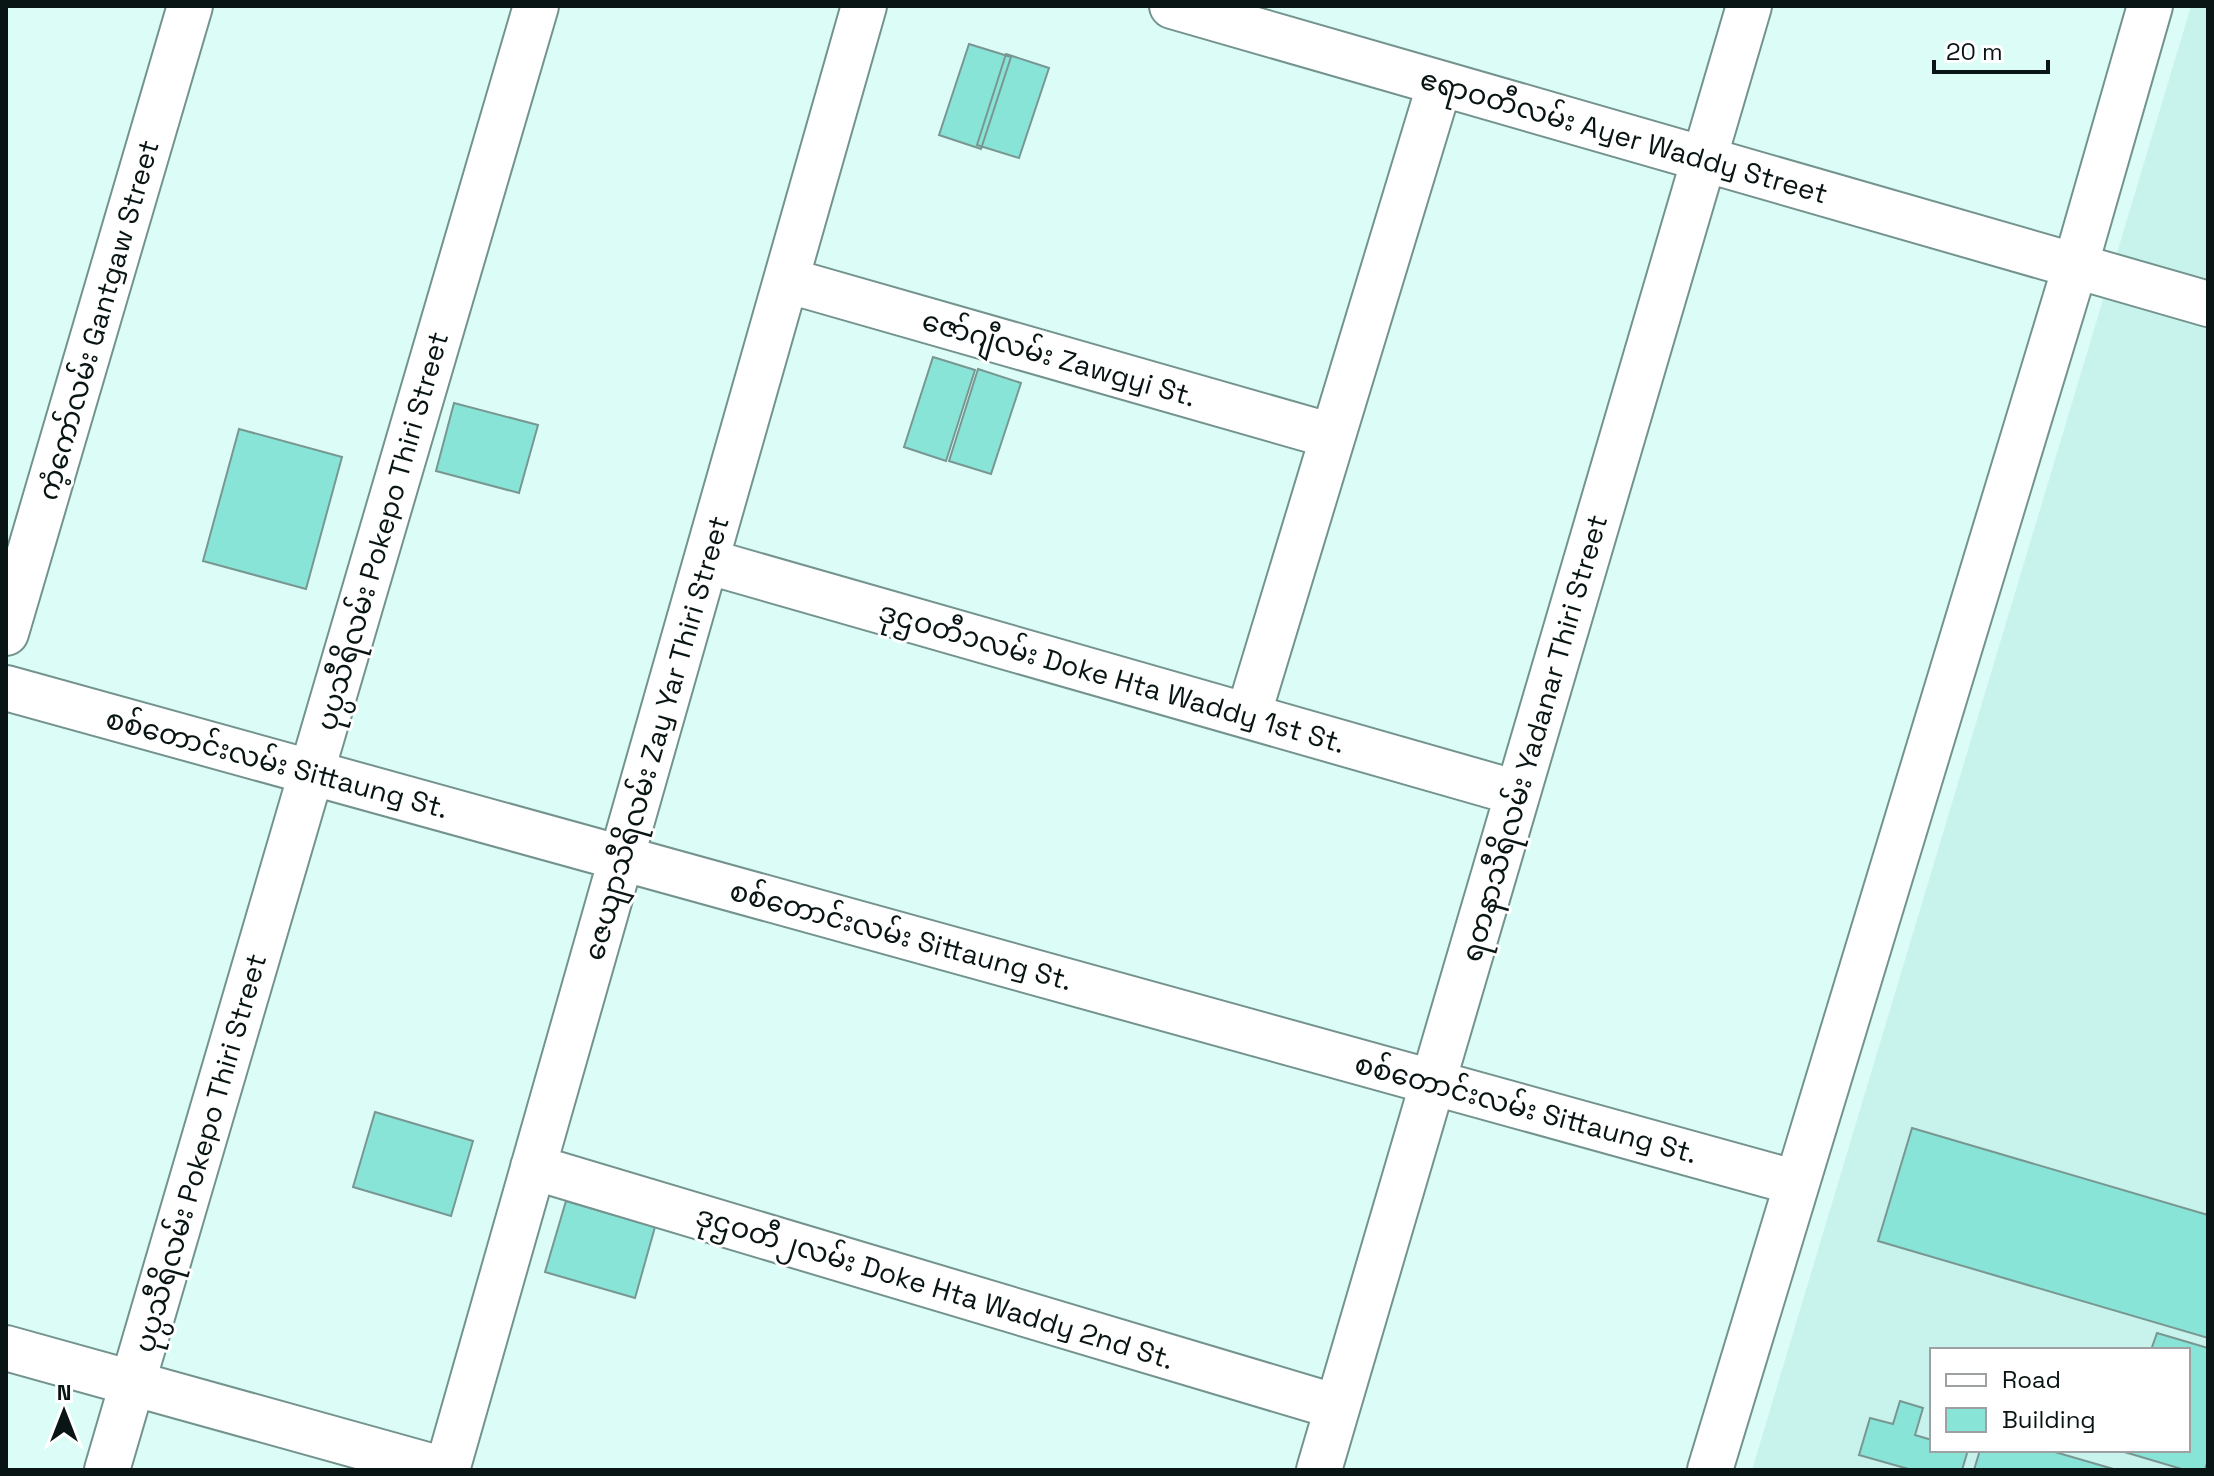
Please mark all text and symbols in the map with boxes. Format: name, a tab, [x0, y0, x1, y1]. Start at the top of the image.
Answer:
scale bar	[1934, 24, 2048, 74]
text: 20 m	[1946, 36, 2003, 67]
street label: ဧရာဝတီလမ်း Ayer Waddy Street	[1415, 61, 1832, 216]
street label: ကံ့ကော်လမ်း Gantgaw Street	[29, 136, 169, 505]
street label: ဇော်ဂျီလမ်း Zawgyi St.	[917, 302, 1200, 419]
street label: ပုပ္ပသီရိလမ်း Pokepo Thiri Street	[308, 327, 462, 736]
street label: ရတနာသီရိလမ်း Yadanar Thiri Street	[1453, 510, 1620, 967]
street label: ဇေယျာသီရိလမ်း Zay Yar Thiri Street	[575, 512, 742, 966]
street label: ဒုဌဝတီ၁လမ်း Doke Hta Waddy 1st St.	[873, 593, 1349, 766]
street label: စစ်တောင်းလမ်း Sittaung St.	[102, 700, 452, 826]
street label: စစ်တောင်းလမ်း Sittaung St.	[726, 872, 1076, 998]
street label: ပုပ္ပသီရိလမ်း Pokepo Thiri Street	[126, 949, 280, 1358]
street label: စစ်တောင်းလမ်း Sittaung St.	[1351, 1045, 1701, 1171]
street label: ဒုဌဝတီ၂လမ်း Doke Hta Waddy 2nd St.	[690, 1197, 1178, 1382]
legend	[1930, 1348, 2190, 1452]
text: Road	[2002, 1364, 2061, 1395]
north arrow	[24, 1372, 104, 1452]
text: N	[57, 1378, 71, 1406]
text: Building	[2002, 1404, 2096, 1435]

